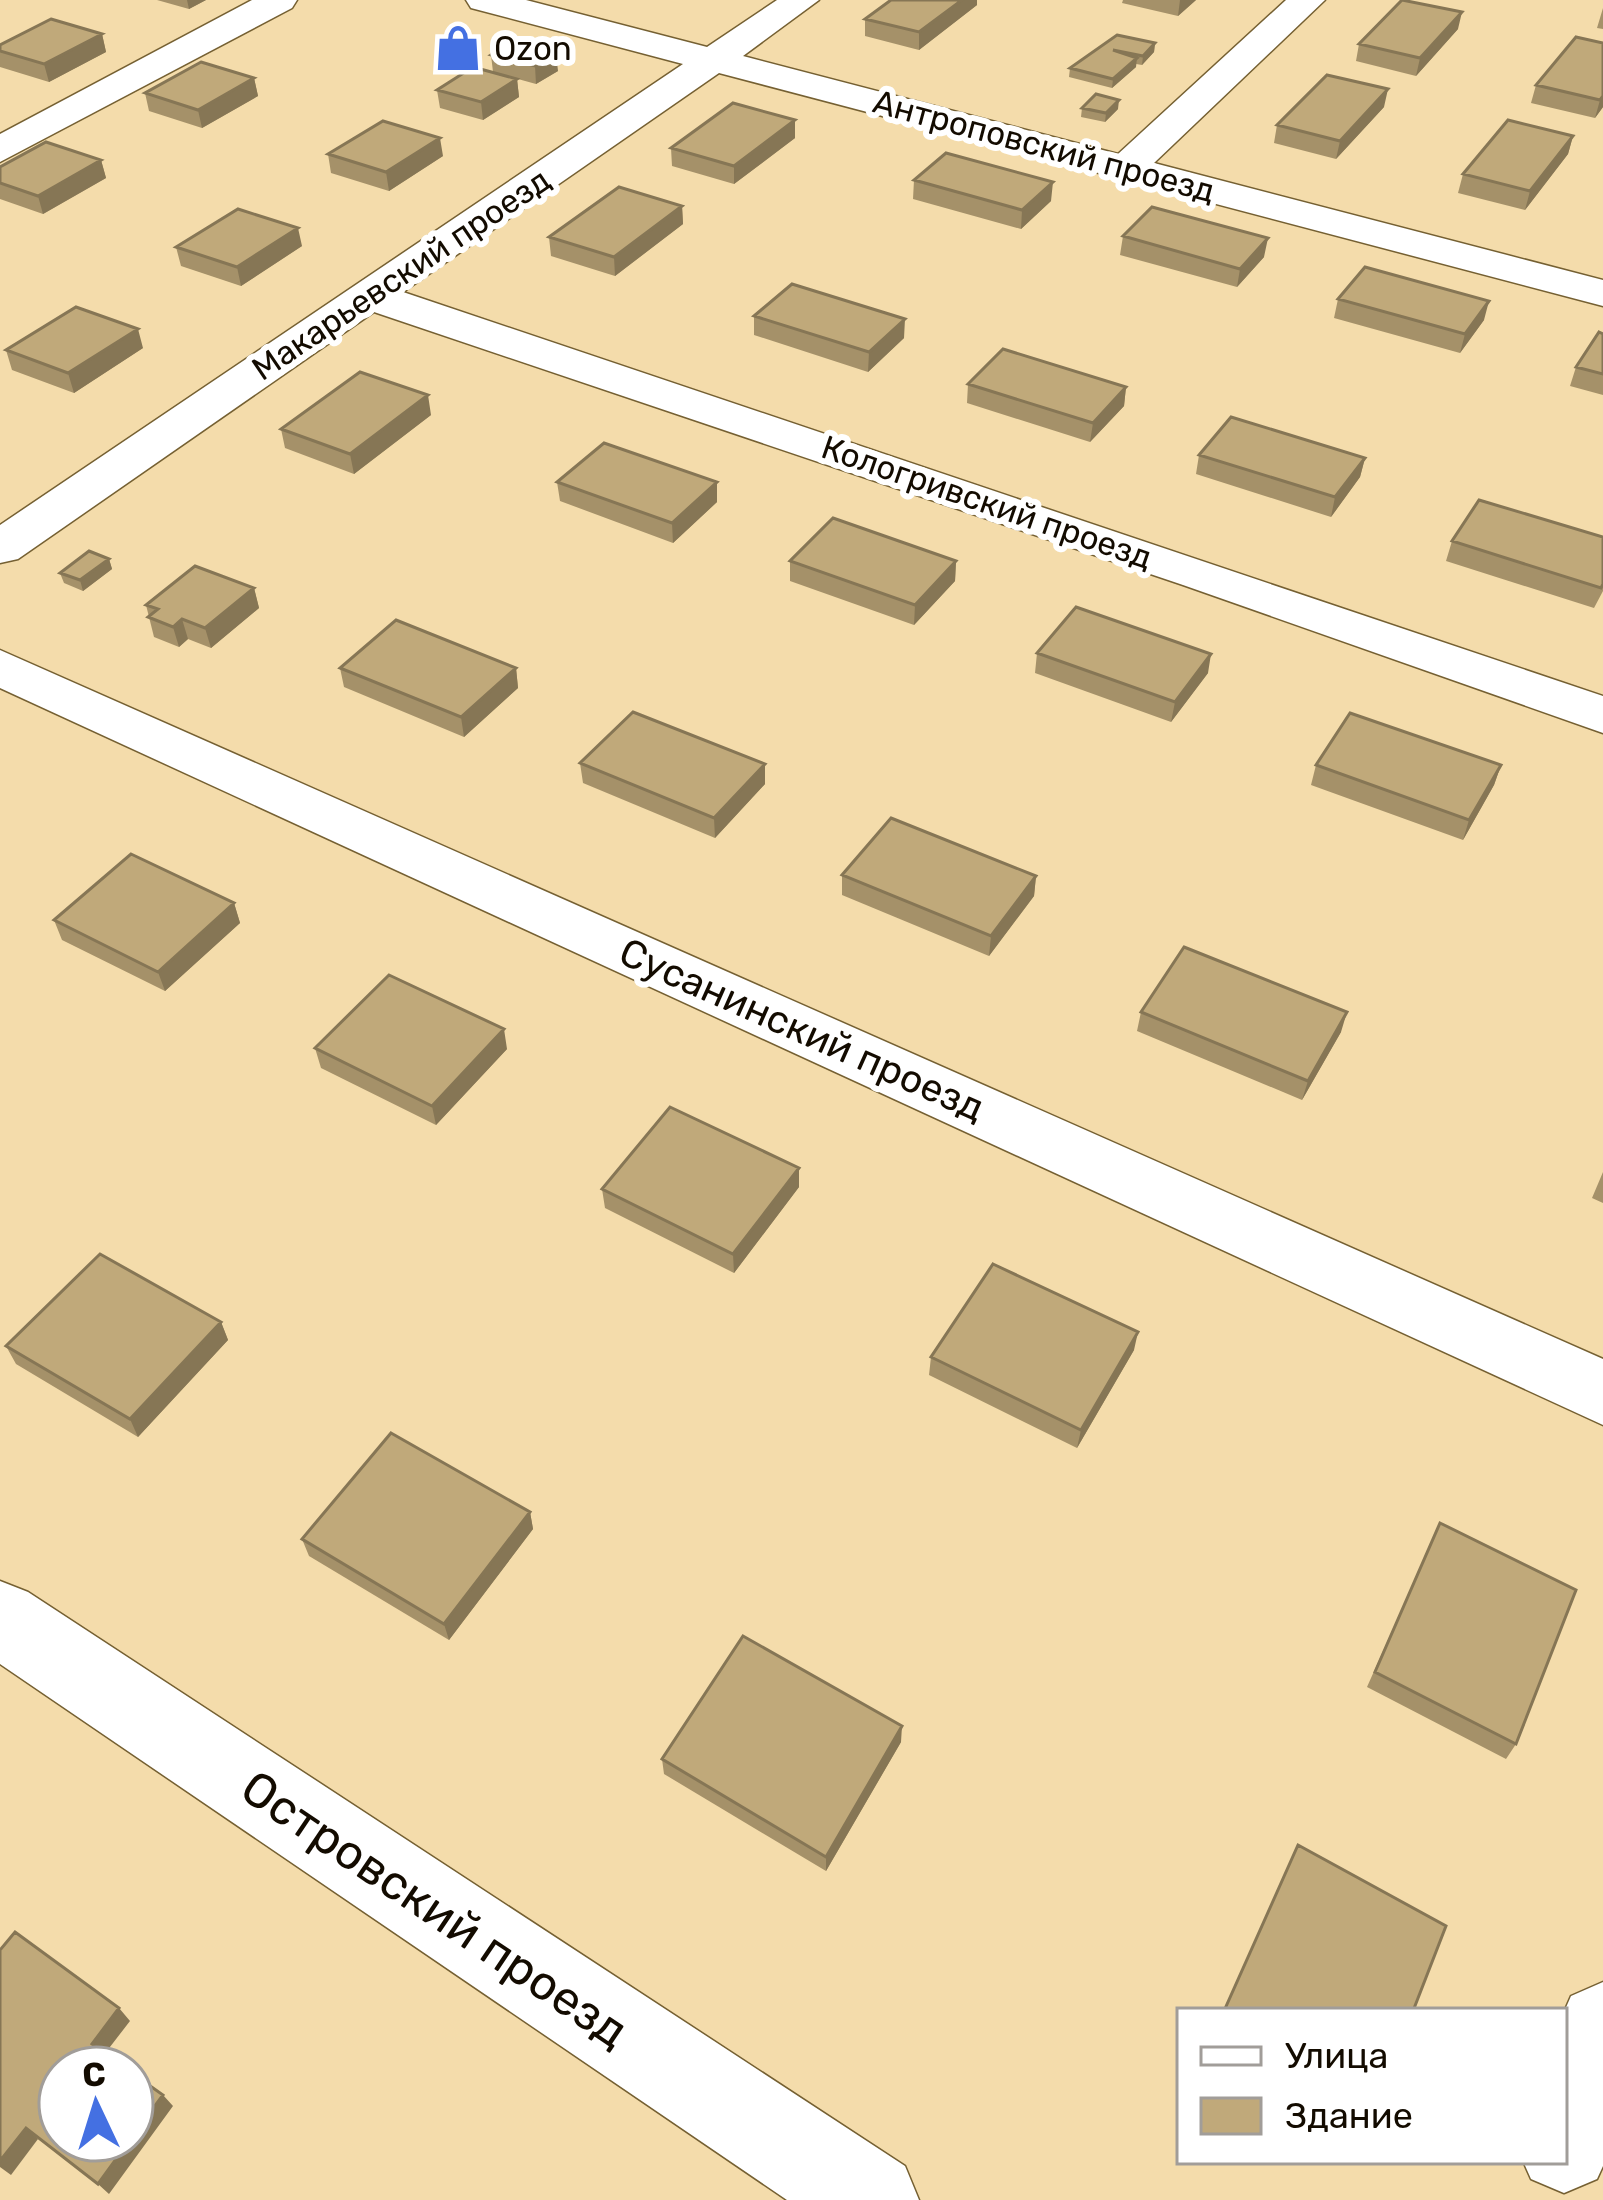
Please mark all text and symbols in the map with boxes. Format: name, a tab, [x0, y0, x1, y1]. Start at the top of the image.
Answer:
shop icon: Ozon	[433, 23, 483, 73]
place label: Ozon	[494, 29, 572, 68]
street label: Антроповский проезд	[869, 82, 1219, 210]
street label: Макарьевский проезд	[245, 160, 557, 388]
street label: Кологривский проезд	[817, 427, 1157, 577]
street label: Сусанинский проезд	[613, 929, 991, 1131]
street label: Островский проезд	[231, 1758, 639, 2060]
legend	[1177, 2008, 1567, 2164]
text: Улица	[1285, 2034, 1388, 2077]
north arrow	[36, 2044, 156, 2164]
text: С	[81, 2054, 107, 2095]
text: Здание	[1285, 2094, 1413, 2137]

